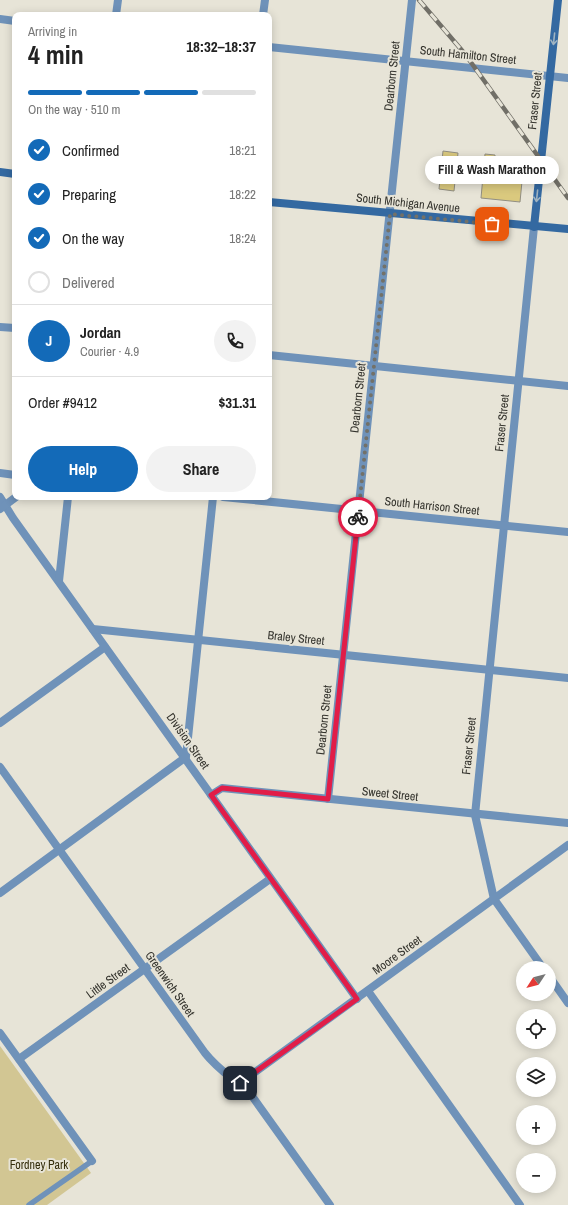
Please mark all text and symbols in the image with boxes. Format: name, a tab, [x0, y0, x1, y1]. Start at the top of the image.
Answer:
text: Arriving in	[28, 23, 77, 40]
one-way arrow	[550, 32, 557, 45]
text: 18:32–18:37	[186, 36, 256, 57]
text: 4 min	[28, 37, 84, 72]
street label: Dearborn Street	[380, 40, 404, 112]
street label: South Hamilton Street	[419, 42, 517, 68]
street label: Fraser Street	[524, 71, 546, 130]
text: On the way · 510 m	[28, 101, 120, 118]
icon: check	[28, 139, 50, 161]
text: Confirmed	[62, 140, 119, 161]
text: 18:21	[229, 142, 256, 159]
callout: Fill & Wash Marathon	[425, 156, 559, 184]
text: Fill & Wash Marathon	[438, 161, 546, 178]
icon: check	[28, 183, 50, 205]
text: Preparing	[62, 184, 116, 205]
text: 18:22	[229, 186, 256, 203]
one-way arrow	[534, 189, 541, 202]
street label: South Michigan Avenue	[355, 190, 461, 216]
pin	[475, 207, 509, 241]
icon: bag	[481, 213, 503, 235]
icon: check	[28, 227, 50, 249]
text: On the way	[62, 228, 124, 249]
text: 18:24	[229, 230, 256, 247]
text: Delivered	[62, 272, 115, 293]
button: phone	[214, 320, 256, 362]
text: Jordan	[80, 322, 121, 343]
text: J	[46, 330, 52, 351]
text: Courier · 4.9	[80, 343, 139, 360]
street label: Dearborn Street	[346, 362, 370, 434]
text: Order #9412	[28, 392, 97, 413]
text: $31.31	[218, 392, 256, 413]
street label: Fraser Street	[491, 393, 513, 452]
button: Help	[28, 446, 138, 492]
button: Share	[146, 446, 256, 492]
street label: South Harrison Street	[384, 493, 480, 519]
courier	[338, 497, 378, 537]
icon: bike	[347, 506, 369, 528]
street label: Braley Street	[267, 627, 325, 649]
street label: Dearborn Street	[312, 684, 336, 756]
street label: Division Street	[163, 710, 213, 772]
street label: Fraser Street	[458, 716, 480, 775]
street label: Sweet Street	[361, 783, 419, 805]
street label: Moore Street	[369, 932, 425, 978]
street label: Greenwich Street	[141, 948, 199, 1020]
street label: Little Street	[83, 960, 133, 1002]
north arrow	[516, 961, 556, 1001]
map controls	[516, 961, 556, 1193]
button: locate	[516, 1009, 556, 1049]
button: layers	[516, 1057, 556, 1097]
pin	[223, 1066, 257, 1100]
icon: home	[229, 1072, 251, 1094]
button: +	[516, 1105, 556, 1145]
button: −	[516, 1153, 556, 1193]
park label: Fordney Park	[10, 1157, 68, 1173]

